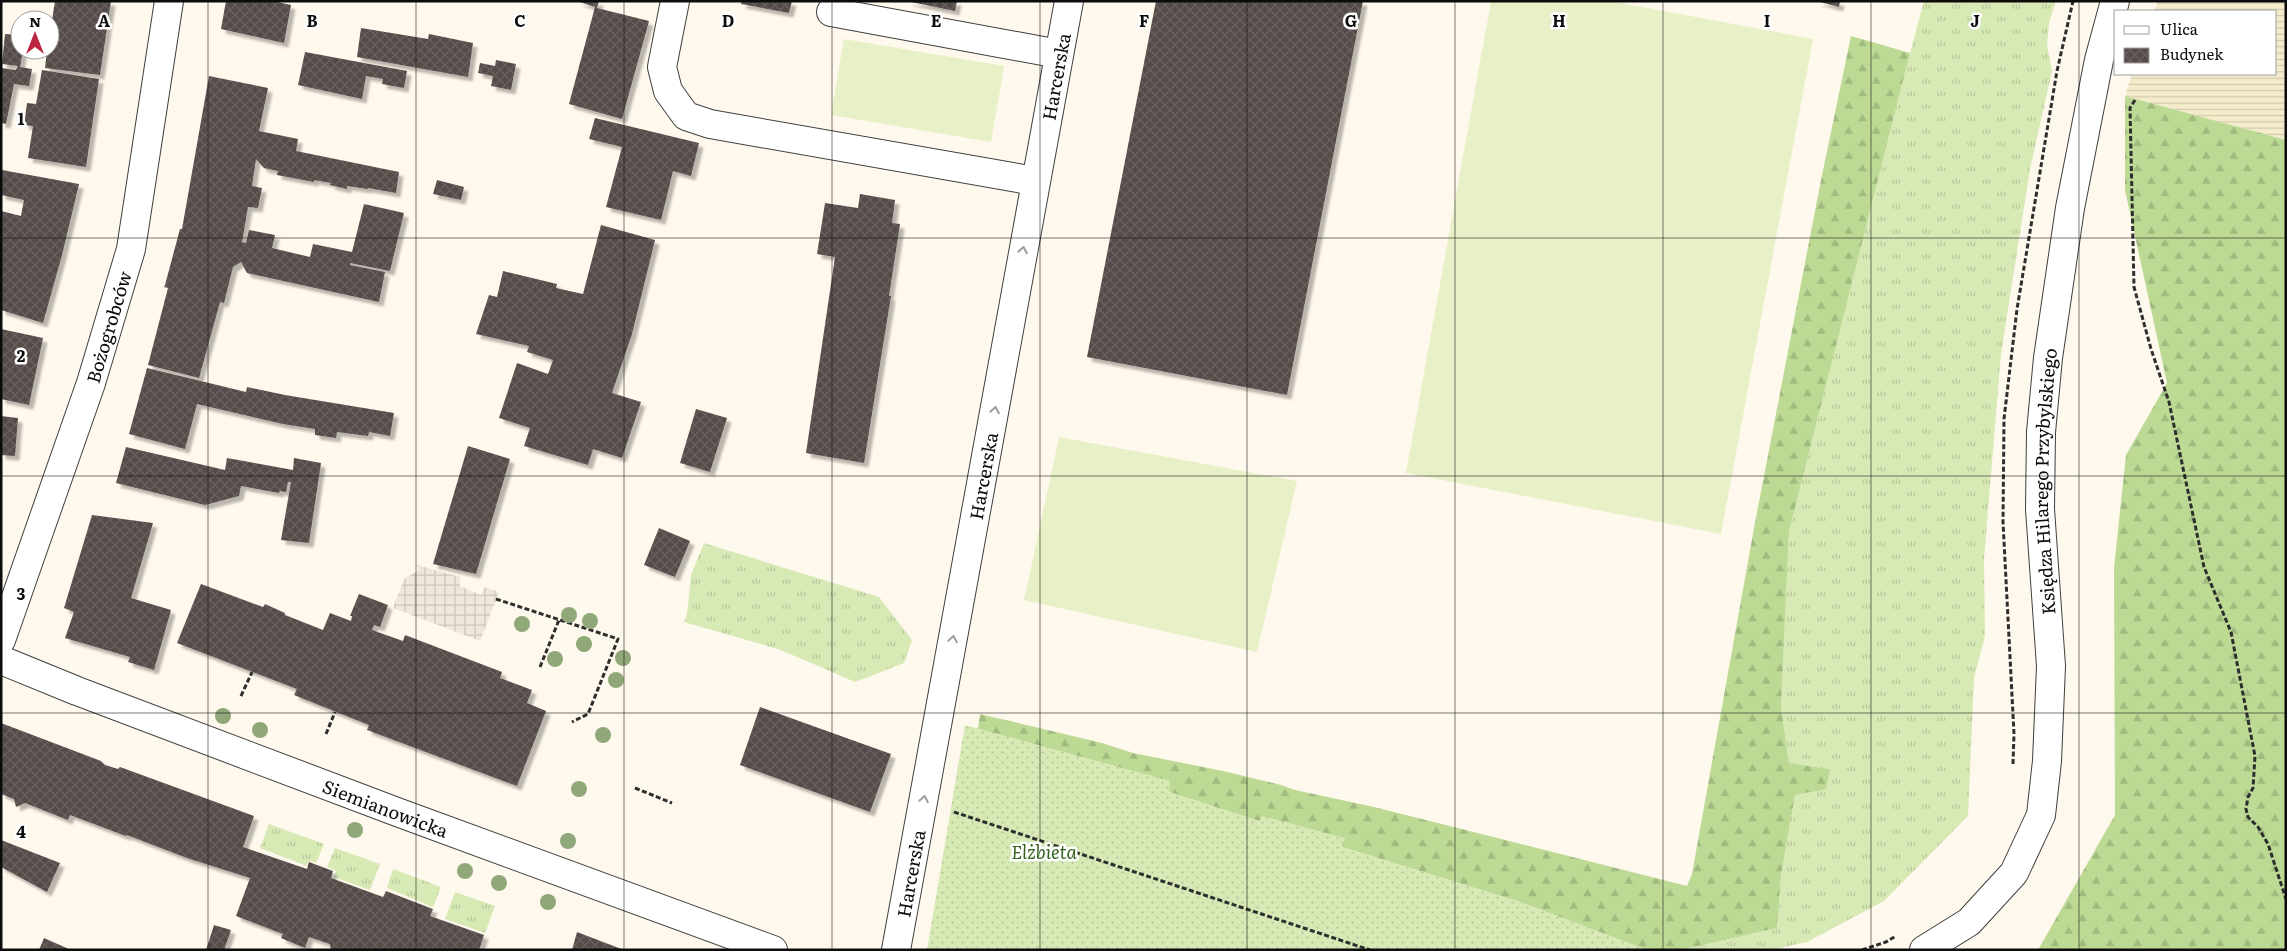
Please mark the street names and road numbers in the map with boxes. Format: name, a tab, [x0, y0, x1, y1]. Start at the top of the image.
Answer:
street label: Harcerska	[1034, 30, 1077, 122]
street label: Bożogrobców	[78, 267, 137, 386]
street label: Księdza Hilarego Przybylskiego	[2026, 346, 2063, 616]
street label: Harcerska	[961, 430, 1004, 522]
street label: Siemianowicka	[319, 772, 453, 843]
street label: Harcerska	[889, 827, 931, 919]

